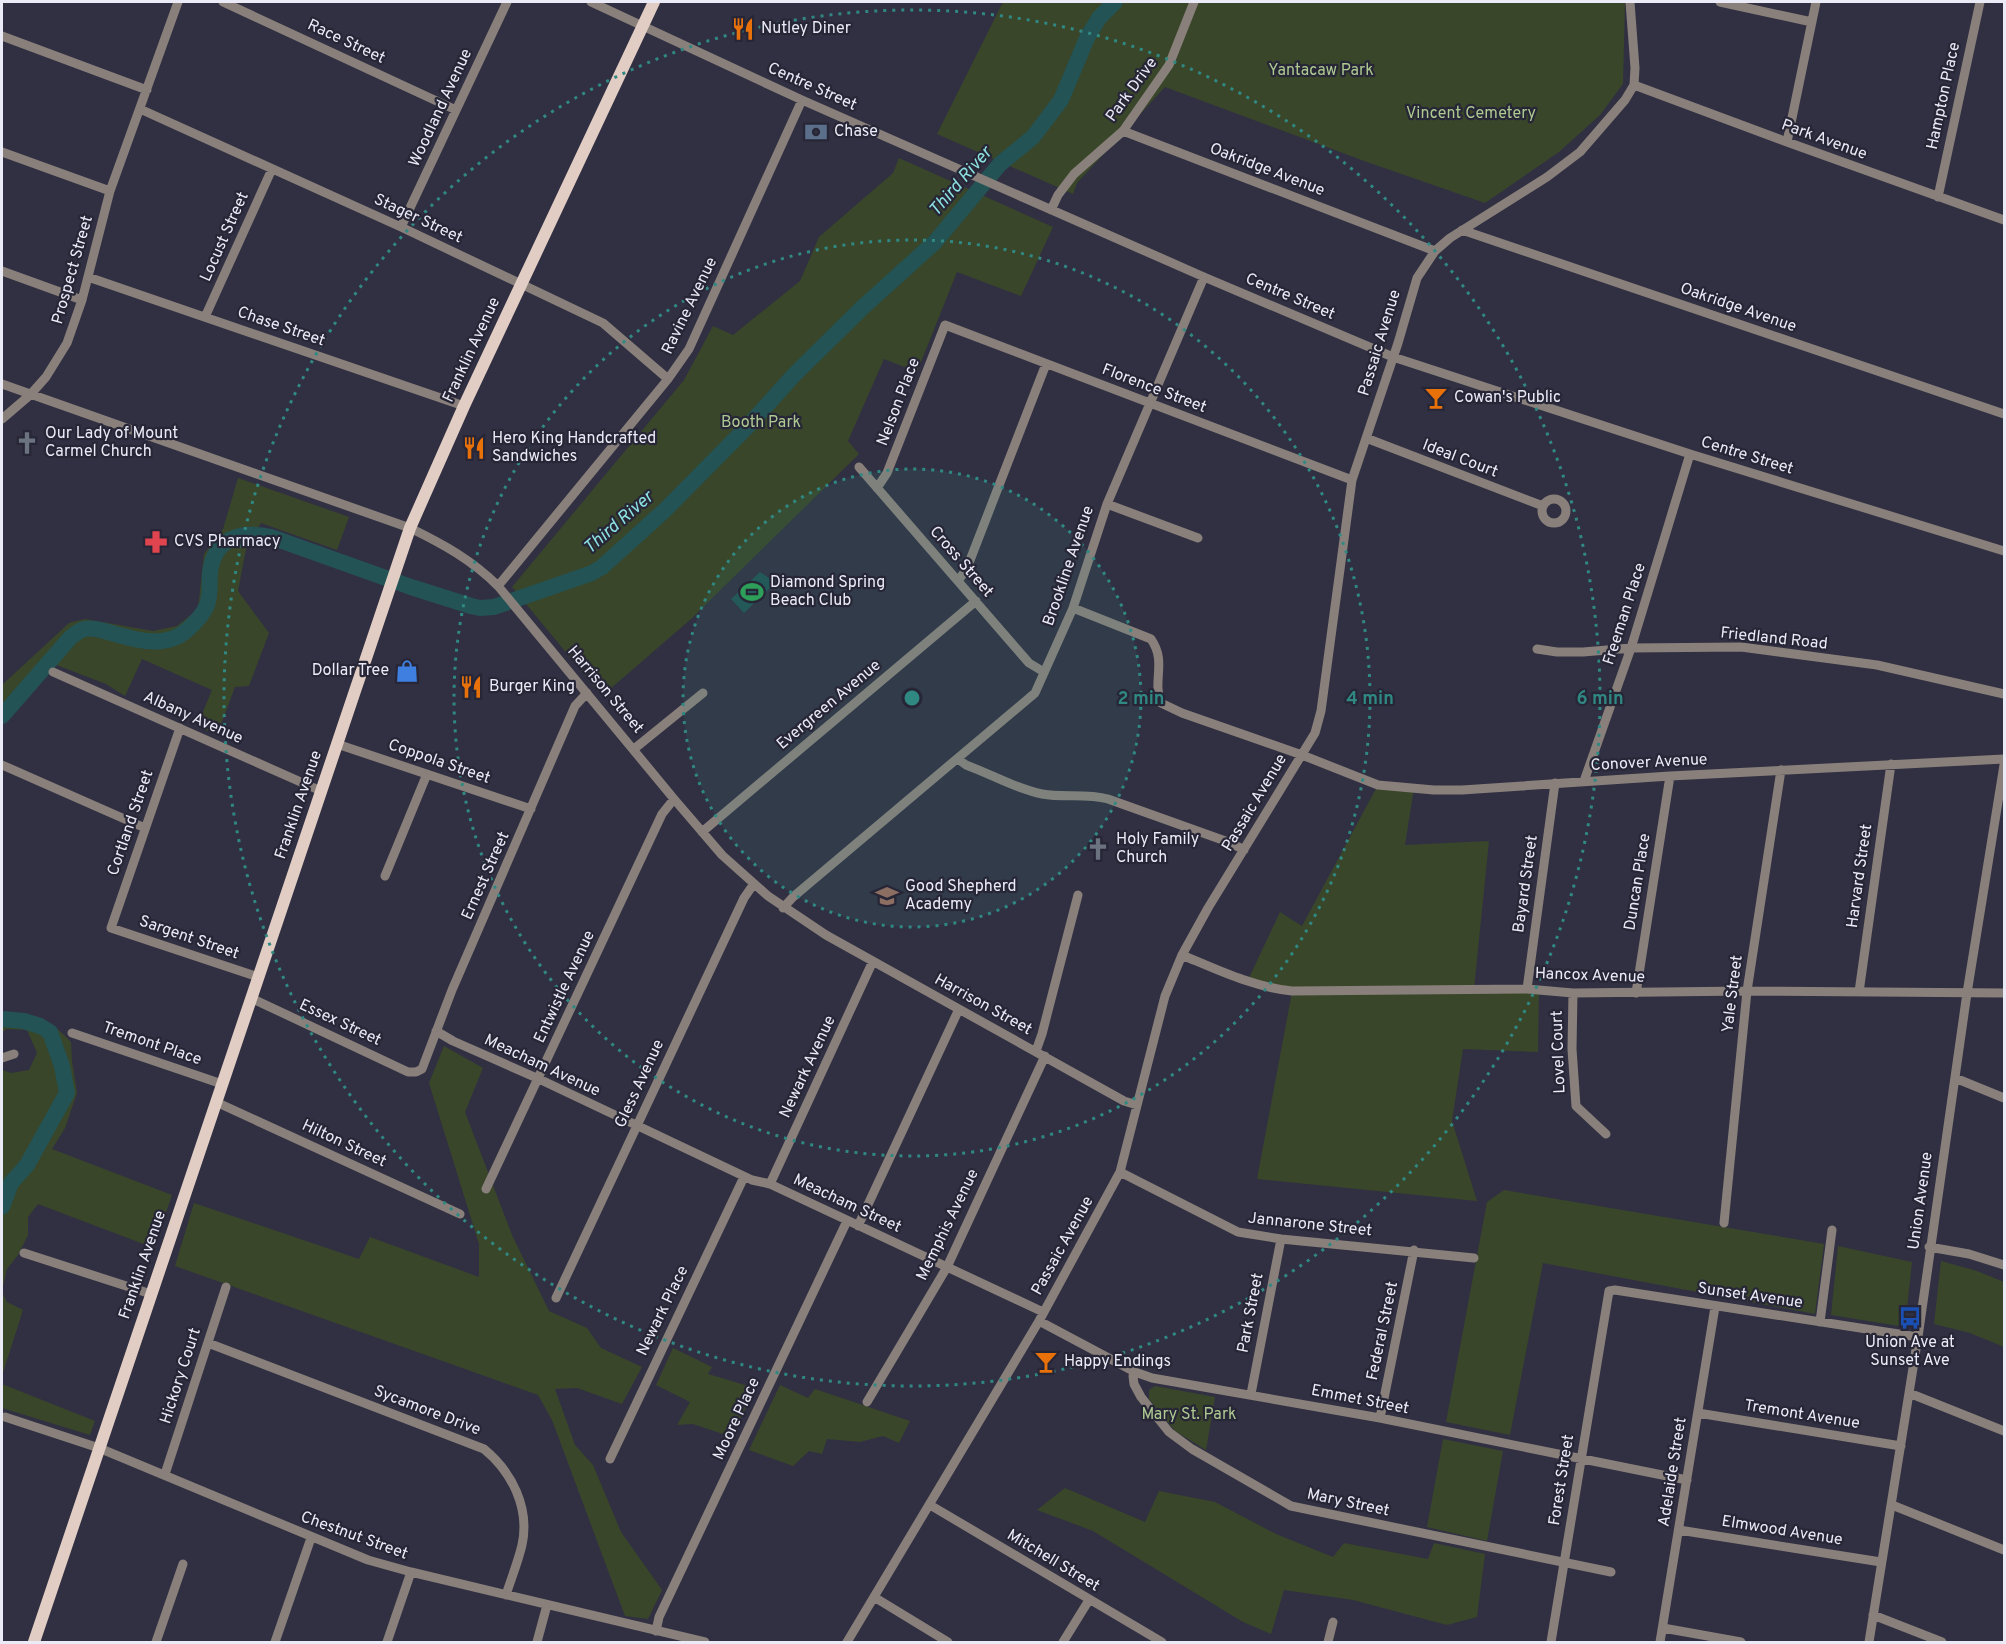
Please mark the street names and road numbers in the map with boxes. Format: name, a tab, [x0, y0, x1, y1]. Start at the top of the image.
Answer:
street label: Race Street	[304, 15, 388, 69]
street label: Hampton Place	[1923, 41, 1965, 151]
street label: Woodland Avenue	[405, 46, 477, 170]
street label: Park Drive	[1102, 54, 1162, 126]
street label: Centre Street	[764, 58, 860, 116]
street label: Park Avenue	[1778, 115, 1870, 165]
street label: Oakridge Avenue	[1207, 139, 1327, 201]
street label: Locust Street	[196, 189, 254, 285]
street label: Stager Street	[370, 190, 466, 248]
street label: Prospect Street	[48, 213, 98, 327]
street label: Ravine Avenue	[658, 254, 722, 358]
street label: Centre Street	[1242, 269, 1338, 325]
street label: Oakridge Avenue	[1677, 279, 1799, 337]
street label: Passaic Avenue	[1354, 287, 1406, 399]
street label: Franklin Avenue	[439, 294, 505, 406]
street label: Chase Street	[234, 303, 328, 351]
street label: Nelson Place	[873, 355, 925, 449]
street label: Florence Street	[1099, 360, 1209, 418]
street label: Centre Street	[1698, 432, 1796, 480]
street label: Ideal Court	[1419, 435, 1501, 483]
street label: Brookline Avenue	[1039, 503, 1099, 629]
street label: Cross Street	[925, 522, 997, 602]
street label: Freeman Place	[1599, 561, 1651, 667]
street label: Friedland Road	[1719, 623, 1829, 655]
street label: Harrison Street	[562, 642, 648, 738]
street label: Evergreen Avenue	[773, 656, 885, 754]
street label: Albany Avenue	[140, 687, 246, 749]
street label: Coppola Street	[385, 735, 493, 789]
street label: Franklin Avenue	[271, 748, 327, 862]
street label: Conover Avenue	[1590, 750, 1708, 776]
street label: Passaic Avenue	[1218, 751, 1292, 855]
street label: Cortland Street	[104, 768, 158, 878]
street label: Harvard Street	[1843, 823, 1877, 929]
street label: Ernest Street	[458, 829, 514, 923]
street label: Duncan Place	[1620, 832, 1656, 932]
street label: Bayard Street	[1509, 834, 1543, 934]
street label: Sargent Street	[136, 912, 242, 964]
street label: Entwistle Avenue	[530, 927, 600, 1047]
street label: Yale Street	[1718, 954, 1748, 1034]
street label: Hancox Avenue	[1535, 964, 1645, 988]
street label: Harrison Street	[931, 970, 1035, 1040]
street label: Essex Street	[296, 995, 384, 1051]
street label: Lovel Court	[1548, 1010, 1570, 1094]
street label: Newark Avenue	[775, 1012, 841, 1122]
street label: Tremont Place	[100, 1018, 204, 1070]
street label: Meacham Avenue	[481, 1030, 603, 1102]
street label: Gless Avenue	[611, 1037, 669, 1131]
street label: Hilton Street	[299, 1116, 389, 1172]
street label: Union Avenue	[1904, 1151, 1938, 1251]
street label: Memphis Avenue	[912, 1166, 984, 1284]
street label: Meacham Street	[790, 1170, 904, 1238]
street label: Passaic Avenue	[1028, 1193, 1098, 1299]
street label: Franklin Avenue	[115, 1208, 171, 1322]
street label: Jannarone Street	[1247, 1209, 1373, 1241]
street label: Newark Place	[633, 1263, 693, 1359]
street label: Park Street	[1233, 1271, 1269, 1355]
street label: Sunset Avenue	[1696, 1279, 1804, 1313]
street label: Federal Street	[1363, 1280, 1403, 1382]
street label: Hickory Court	[156, 1325, 206, 1427]
street label: Moore Place	[709, 1375, 765, 1463]
street label: Sycamore Drive	[371, 1381, 483, 1441]
street label: Emmet Street	[1309, 1381, 1411, 1419]
street label: Tremont Avenue	[1743, 1396, 1861, 1434]
street label: Adelaide Street	[1654, 1416, 1692, 1528]
street label: Forest Street	[1545, 1433, 1579, 1527]
street label: Mary Street	[1305, 1485, 1391, 1521]
street label: Chestnut Street	[298, 1507, 410, 1565]
street label: Elmwood Avenue	[1720, 1512, 1844, 1550]
street label: Mitchell Street	[1003, 1525, 1103, 1597]

